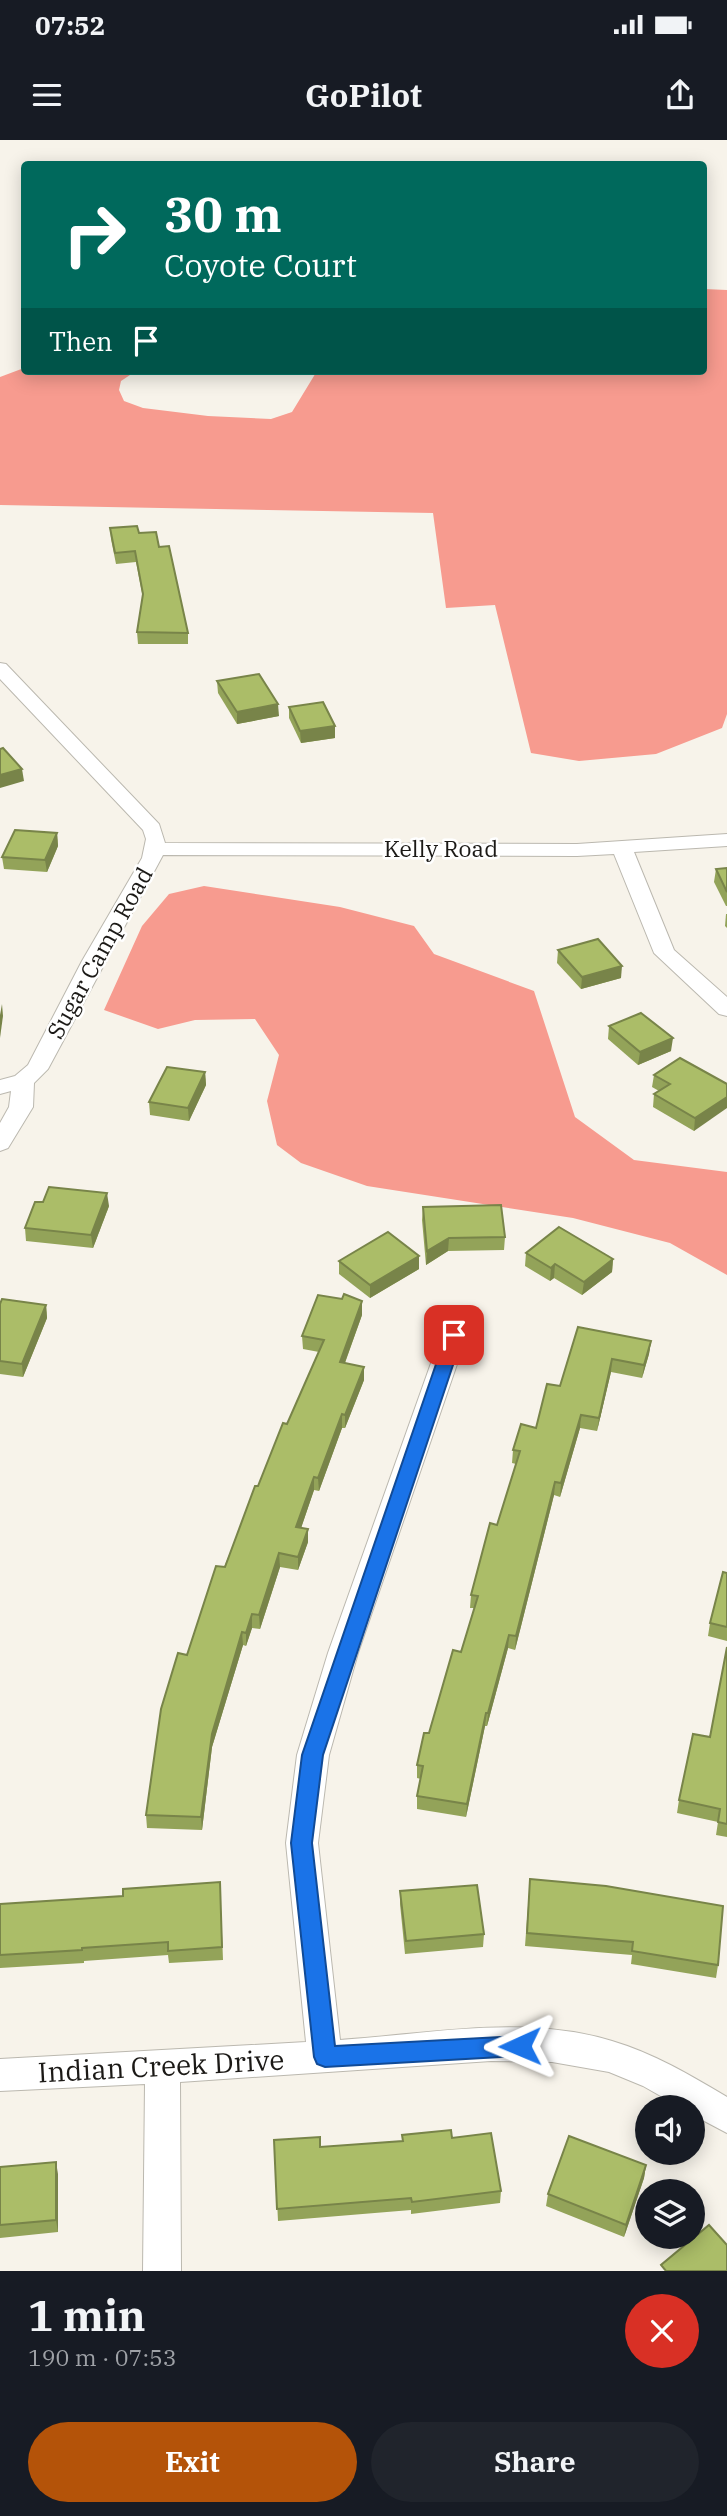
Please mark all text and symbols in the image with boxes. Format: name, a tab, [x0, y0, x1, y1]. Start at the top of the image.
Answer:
text: 07:52	[35, 8, 105, 42]
text: GoPilot	[305, 74, 422, 116]
icon: menu	[28, 76, 66, 114]
icon: share	[661, 76, 699, 114]
text: 30 m	[164, 182, 282, 245]
icon: right	[49, 189, 140, 280]
text: Coyote Court	[164, 244, 357, 286]
icon: arrive	[127, 322, 165, 360]
text: Then	[49, 324, 113, 358]
street label: Kelly Road	[384, 833, 498, 863]
street label: Sugar Camp Road	[40, 861, 159, 1044]
pin	[424, 1305, 484, 1365]
icon: arrive	[435, 1316, 473, 1354]
position arrow	[483, 2009, 557, 2083]
street label: Indian Creek Drive	[37, 2041, 285, 2090]
map controls	[635, 2095, 705, 2249]
button: sound	[635, 2095, 705, 2165]
button: layers	[635, 2179, 705, 2249]
text: 1 min	[28, 2288, 146, 2343]
button: close	[625, 2294, 699, 2368]
text: 190 m · 07:53	[28, 2342, 177, 2372]
button: Exit	[28, 2422, 357, 2502]
button: Share	[371, 2422, 699, 2502]

